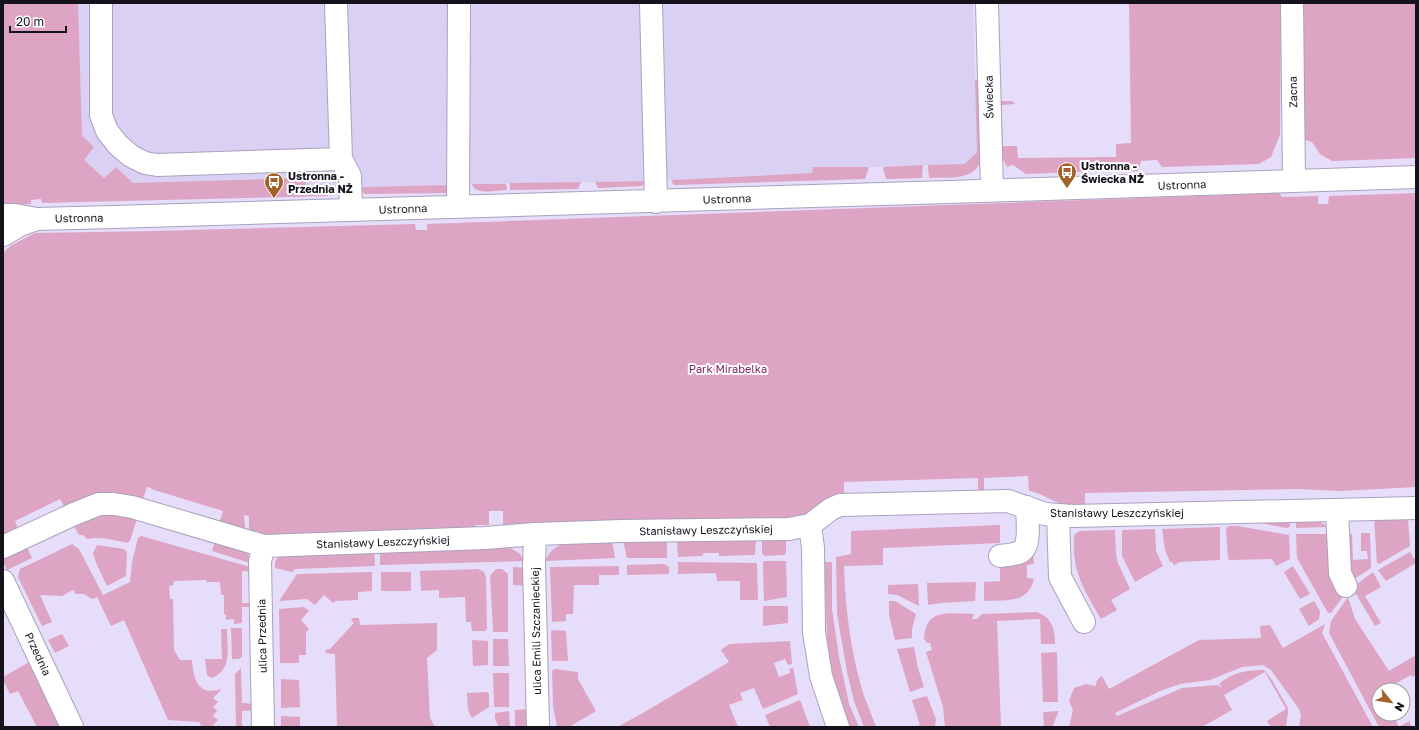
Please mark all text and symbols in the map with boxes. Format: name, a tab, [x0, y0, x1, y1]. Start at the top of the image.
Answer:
scale bar	[10, 8, 66, 34]
text: 20 m	[16, 14, 44, 29]
street label: Świecka	[982, 75, 995, 119]
street label: Zacna	[1286, 76, 1299, 108]
place label: Ustronna - Świecka NŻ	[1081, 159, 1144, 185]
bus stop icon: Ustronna - Świecka NŻ	[1056, 161, 1078, 189]
place label: Ustronna - Przednia NŻ	[288, 169, 353, 195]
bus stop icon: Ustronna - Przednia NŻ	[263, 171, 285, 199]
street label: Ustronna	[1157, 177, 1207, 192]
street label: Ustronna	[702, 191, 752, 206]
street label: Ustronna	[378, 201, 428, 216]
street label: Ustronna	[54, 211, 103, 224]
park label: Park Mirabelka	[689, 362, 767, 375]
street label: Stanisławy Leszczyńskiej	[1050, 506, 1184, 519]
street label: Stanisławy Leszczyńskiej	[639, 522, 773, 537]
street label: Stanisławy Leszczyńskiej	[316, 533, 450, 550]
street label: ulica Emili Szczanieckiej	[528, 567, 543, 695]
street label: ulica Przednia	[254, 599, 269, 673]
street label: Przednia	[23, 630, 54, 678]
north arrow	[1371, 682, 1411, 722]
text: N	[1392, 700, 1408, 714]

